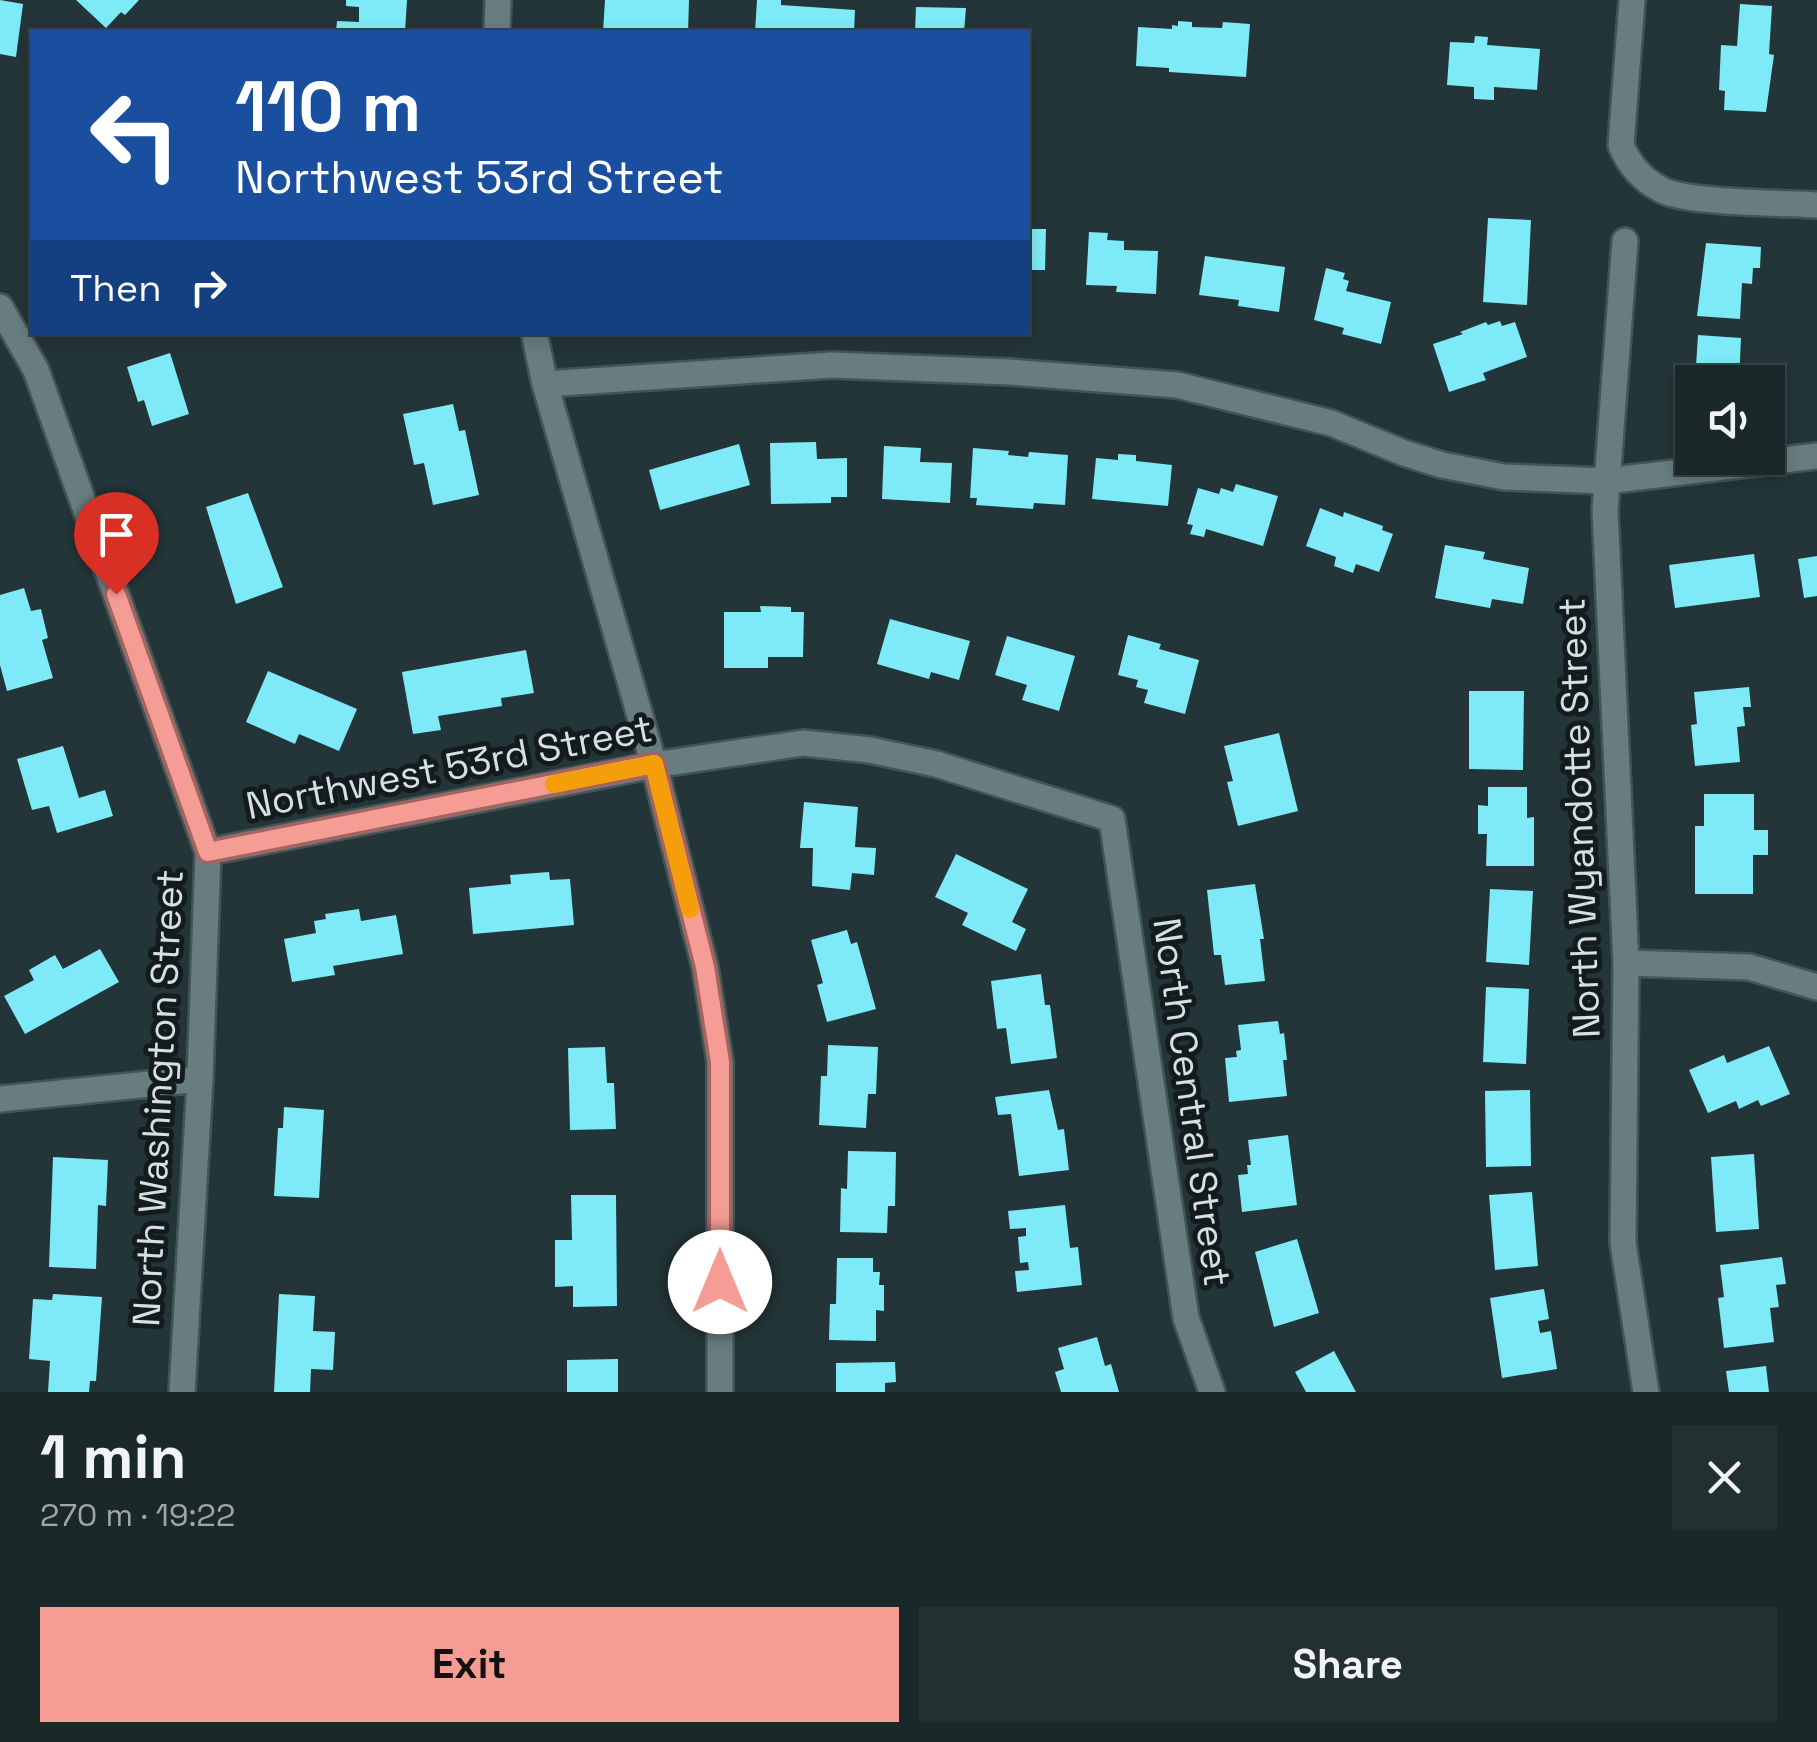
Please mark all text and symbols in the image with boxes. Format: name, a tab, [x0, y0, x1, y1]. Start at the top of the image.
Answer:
text: 110 m	[235, 62, 421, 151]
icon: left	[70, 70, 200, 200]
text: Northwest 53rd Street	[235, 149, 724, 206]
icon: right	[181, 260, 236, 315]
text: Then	[70, 264, 161, 312]
map controls	[1675, 365, 1785, 475]
button: sound	[1675, 365, 1785, 475]
pin	[74, 492, 159, 595]
icon: arrive	[89, 507, 144, 562]
street label: North Wyandotte Street	[1547, 597, 1611, 1039]
street label: Northwest 53rd Street	[242, 704, 656, 830]
street label: North Washington Street	[122, 868, 194, 1328]
street label: North Central Street	[1142, 915, 1242, 1289]
position arrow	[668, 1230, 772, 1334]
text: 1 min	[40, 1419, 187, 1496]
button: close	[1672, 1425, 1777, 1530]
text: 270 m · 19:22	[40, 1495, 235, 1535]
button: Exit	[40, 1607, 899, 1722]
button: Share	[919, 1607, 1777, 1722]

